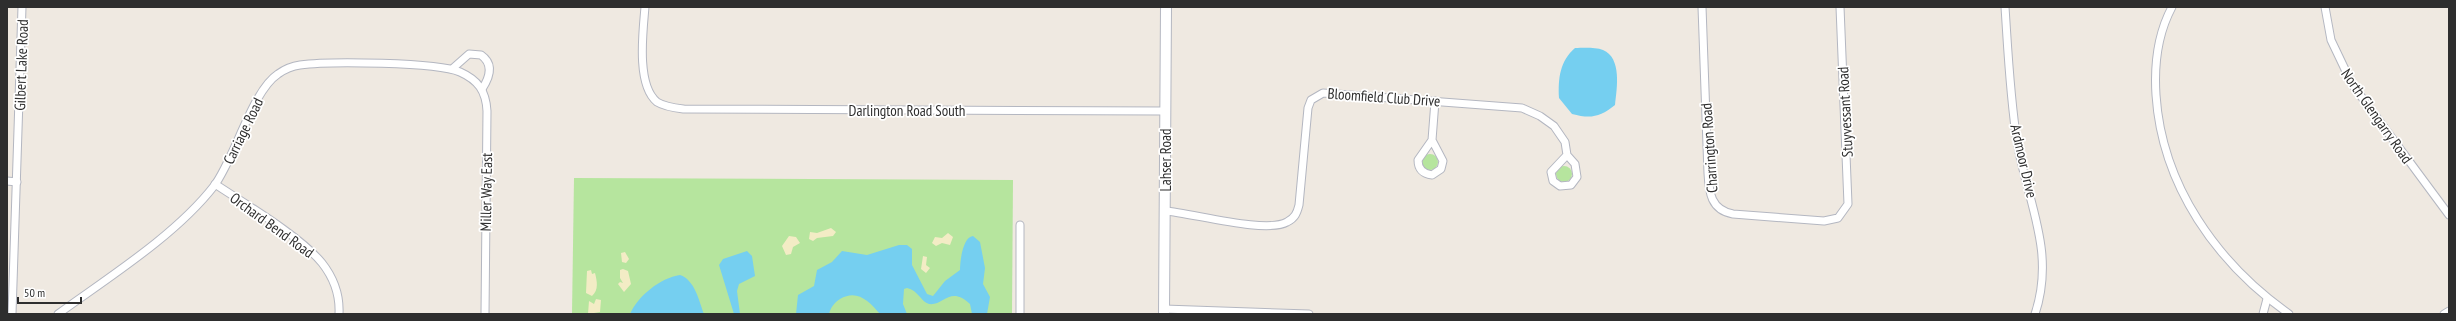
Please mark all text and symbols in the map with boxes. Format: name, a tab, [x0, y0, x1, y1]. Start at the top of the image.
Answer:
street label: Gilbert Lake Road	[10, 19, 32, 111]
street label: North Glengarry Road	[2337, 65, 2417, 167]
street label: Stuyvessant Road	[1833, 66, 1857, 158]
street label: Bloomfield Club Drive	[1327, 84, 1441, 110]
street label: Carriage Road	[219, 95, 267, 167]
street label: Darlington Road South	[849, 101, 965, 120]
street label: Charrington Road	[1696, 103, 1722, 193]
street label: Ardmoor Drive	[2006, 122, 2042, 200]
street label: Lahser Road	[1156, 129, 1175, 191]
street label: Miller Way East	[476, 153, 496, 231]
street label: Orchard Bend Road	[226, 188, 318, 262]
scale bar	[18, 279, 81, 305]
text: 50 m	[24, 285, 45, 300]

